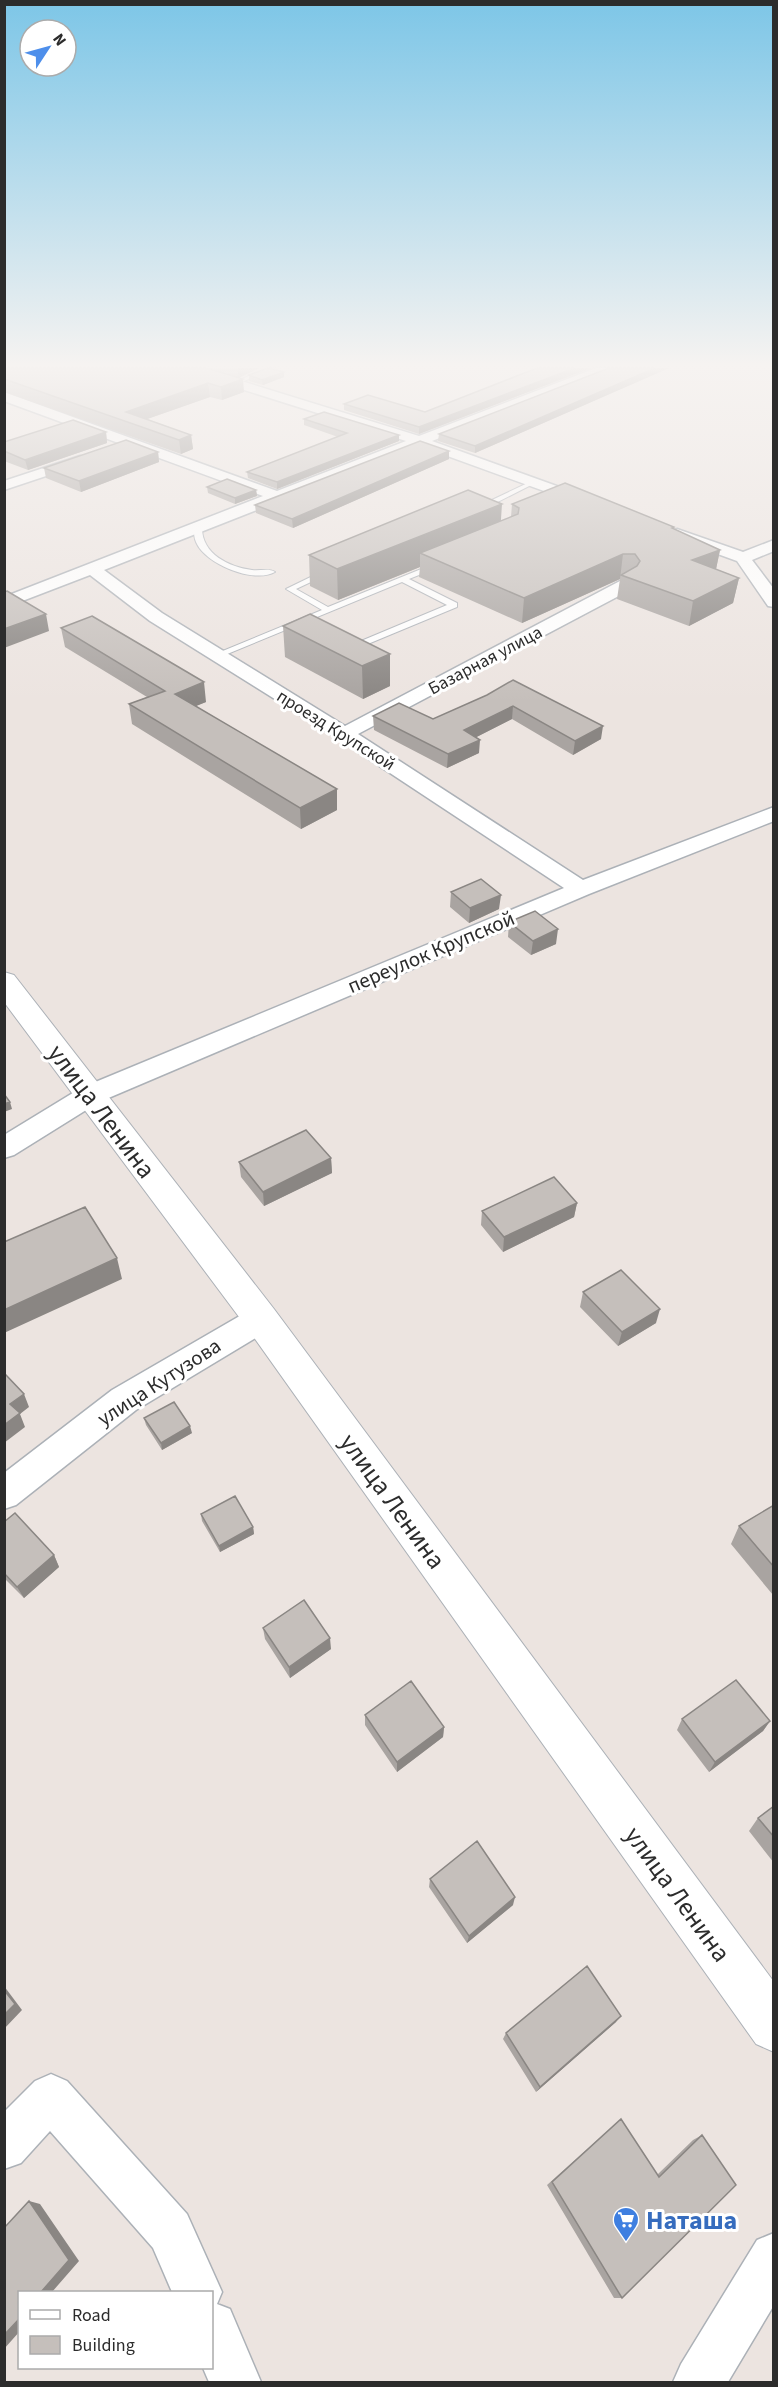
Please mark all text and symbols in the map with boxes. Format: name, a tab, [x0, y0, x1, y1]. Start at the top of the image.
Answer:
north arrow	[18, 18, 78, 78]
text: N	[47, 29, 71, 51]
street label: Базарная улица	[424, 620, 547, 701]
street label: проезд Крупской	[272, 684, 400, 777]
street label: переулок Крупской	[343, 903, 519, 1001]
street label: улица Ленина	[39, 1036, 164, 1186]
street label: улица Кутузова	[91, 1331, 227, 1433]
street label: улица Ленина	[331, 1426, 454, 1577]
street label: улица Ленина	[616, 1819, 739, 1970]
place label: Наташа	[646, 2202, 737, 2239]
supermarket icon: Наташа	[611, 2205, 641, 2243]
legend	[18, 2291, 213, 2369]
text: Road	[72, 2303, 111, 2328]
text: Building	[72, 2333, 135, 2358]

